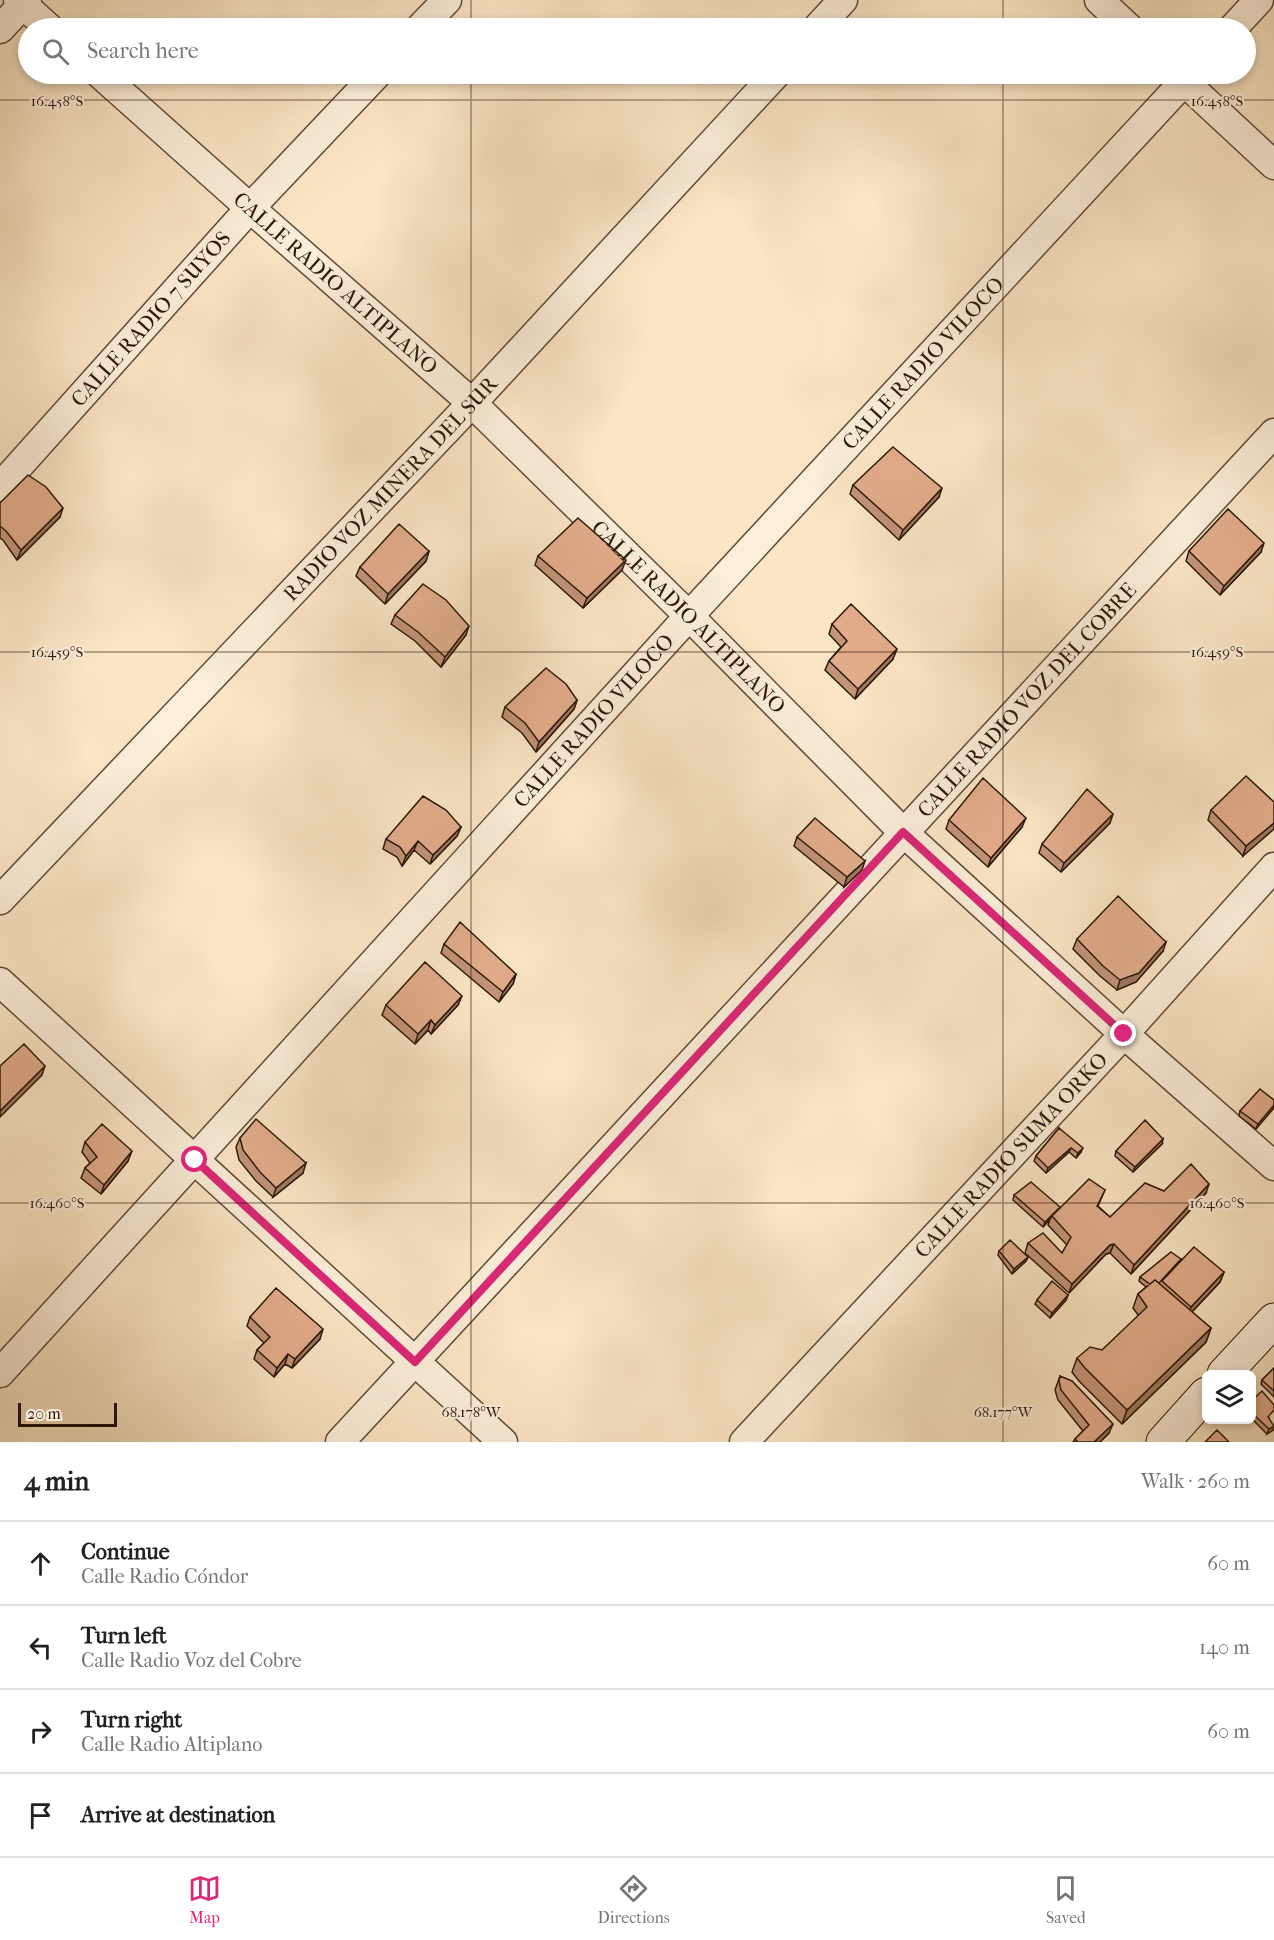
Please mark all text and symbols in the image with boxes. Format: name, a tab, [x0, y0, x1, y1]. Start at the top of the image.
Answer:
search box	[18, 18, 1256, 84]
icon: search	[39, 35, 72, 68]
text: Search here	[87, 38, 199, 64]
text: 16.458°S	[31, 92, 83, 110]
text: 16.458°S	[1191, 92, 1243, 110]
street label: CALLE RADIO ALTIPLANO	[229, 187, 442, 379]
street label: CALLE RADIO 7 SUYOS	[66, 226, 236, 411]
street label: CALLE RADIO VILOCO	[837, 272, 1009, 454]
street label: RADIO VOZ MINERA DEL SUR	[278, 371, 503, 606]
street label: CALLE RADIO ALTIPLANO	[587, 515, 790, 718]
street label: CALLE RADIO VOZ DEL COBRE	[912, 578, 1141, 822]
street label: CALLE RADIO VILOCO	[509, 629, 679, 812]
text: 16.459°S	[31, 643, 84, 661]
text: 16.459°S	[1191, 643, 1244, 661]
route end	[1110, 1020, 1136, 1046]
street label: CALLE RADIO SUMA ORKO	[910, 1048, 1112, 1263]
route start	[181, 1146, 207, 1172]
text: 16.460°S	[29, 1194, 85, 1212]
text: 16.460°S	[1189, 1194, 1245, 1212]
map controls	[1202, 1370, 1256, 1424]
button: layers	[1202, 1370, 1256, 1424]
scale bar	[18, 1400, 117, 1428]
text: 68.178°W	[442, 1403, 502, 1421]
text: 68.177°W	[974, 1403, 1034, 1421]
text: 20 m	[27, 1404, 61, 1423]
text: 4 min	[24, 1466, 89, 1497]
text: Walk · 260 m	[1141, 1470, 1250, 1493]
text: Continue	[81, 1539, 170, 1565]
icon: ahead	[24, 1547, 57, 1580]
text: 60 m	[1207, 1552, 1250, 1575]
text: Calle Radio Cóndor	[81, 1565, 248, 1588]
text: Turn left	[81, 1623, 167, 1649]
icon: left	[24, 1631, 57, 1664]
text: 140 m	[1199, 1636, 1250, 1659]
text: Calle Radio Voz del Cobre	[81, 1649, 302, 1672]
text: Turn right	[81, 1707, 182, 1733]
icon: right	[24, 1715, 57, 1748]
text: 60 m	[1207, 1720, 1250, 1743]
text: Calle Radio Altiplano	[81, 1733, 262, 1756]
icon: arrive	[24, 1799, 57, 1832]
text: Arrive at destination	[81, 1802, 275, 1828]
tab: Map	[188, 1872, 221, 1927]
tab: Directions	[598, 1872, 670, 1927]
tab: Saved	[1046, 1872, 1086, 1927]

